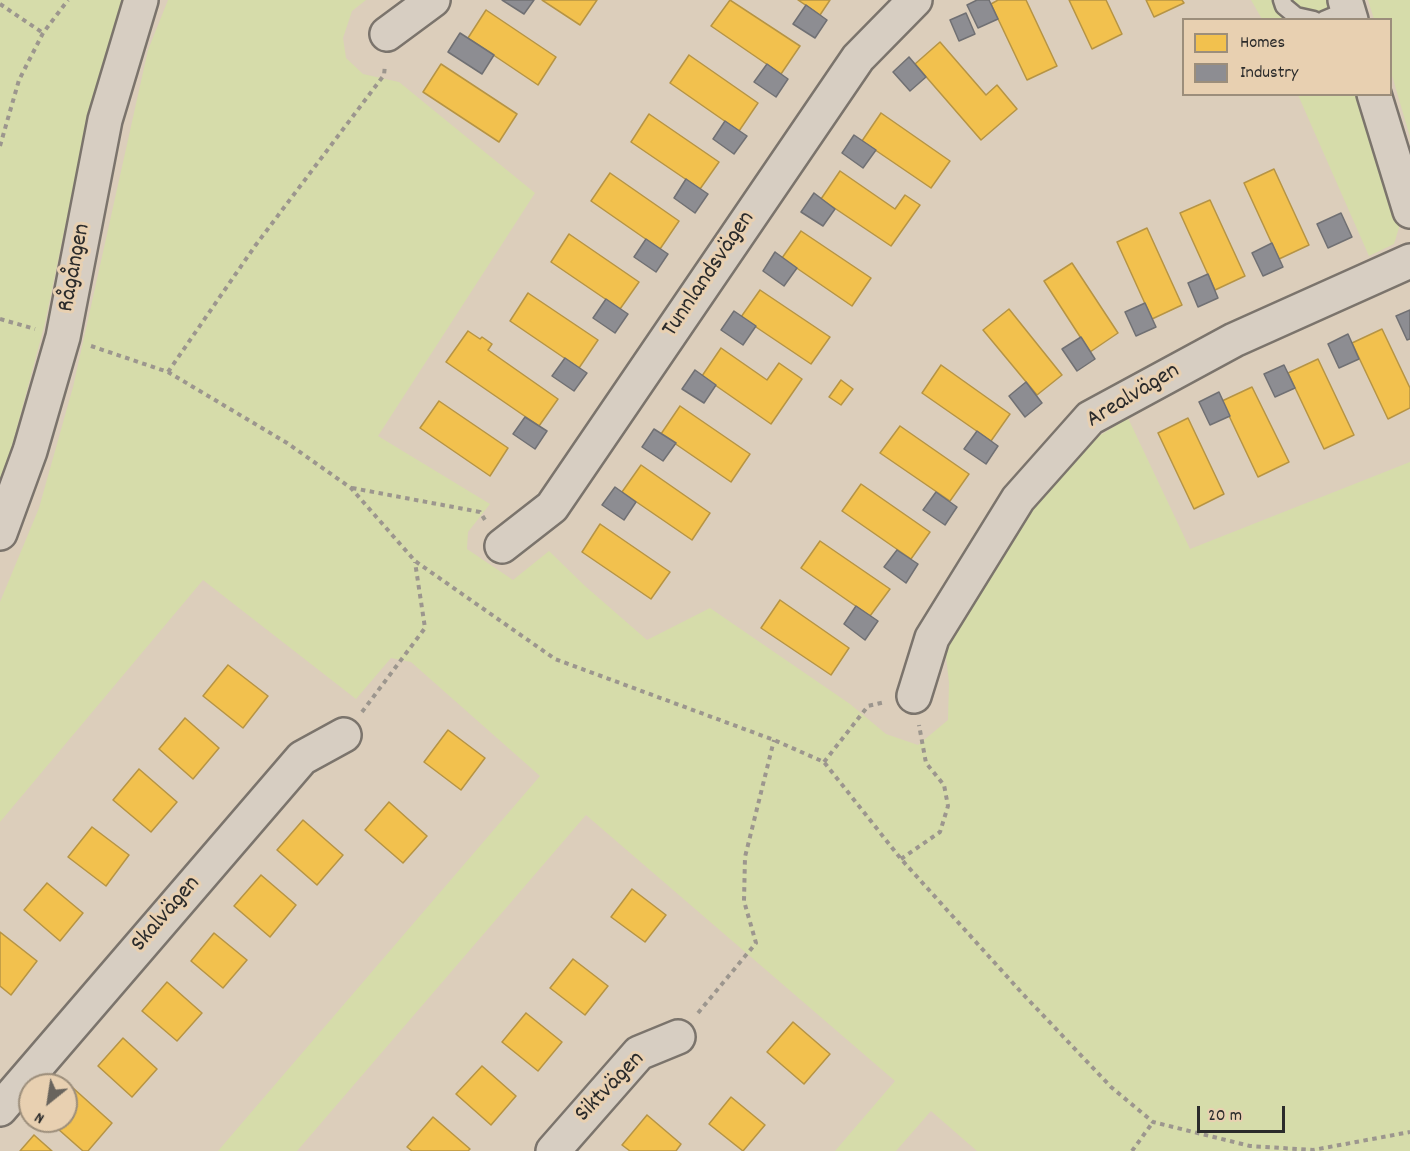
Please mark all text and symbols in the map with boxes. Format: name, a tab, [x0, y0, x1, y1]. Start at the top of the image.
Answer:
legend	[1182, 18, 1392, 96]
text: Homes	[1240, 31, 1285, 56]
text: Industry	[1240, 61, 1298, 86]
street label: Tunnlandsvägen	[657, 207, 763, 343]
street label: Rågången	[53, 221, 99, 315]
street label: Arealvägen	[1082, 358, 1186, 436]
street label: Skalvägen	[126, 871, 208, 959]
street label: Siktvägen	[570, 1046, 652, 1130]
north arrow	[18, 1073, 78, 1133]
scale bar	[1200, 1094, 1288, 1132]
text: 20 m	[1208, 1104, 1242, 1129]
text: N	[31, 1105, 49, 1129]

